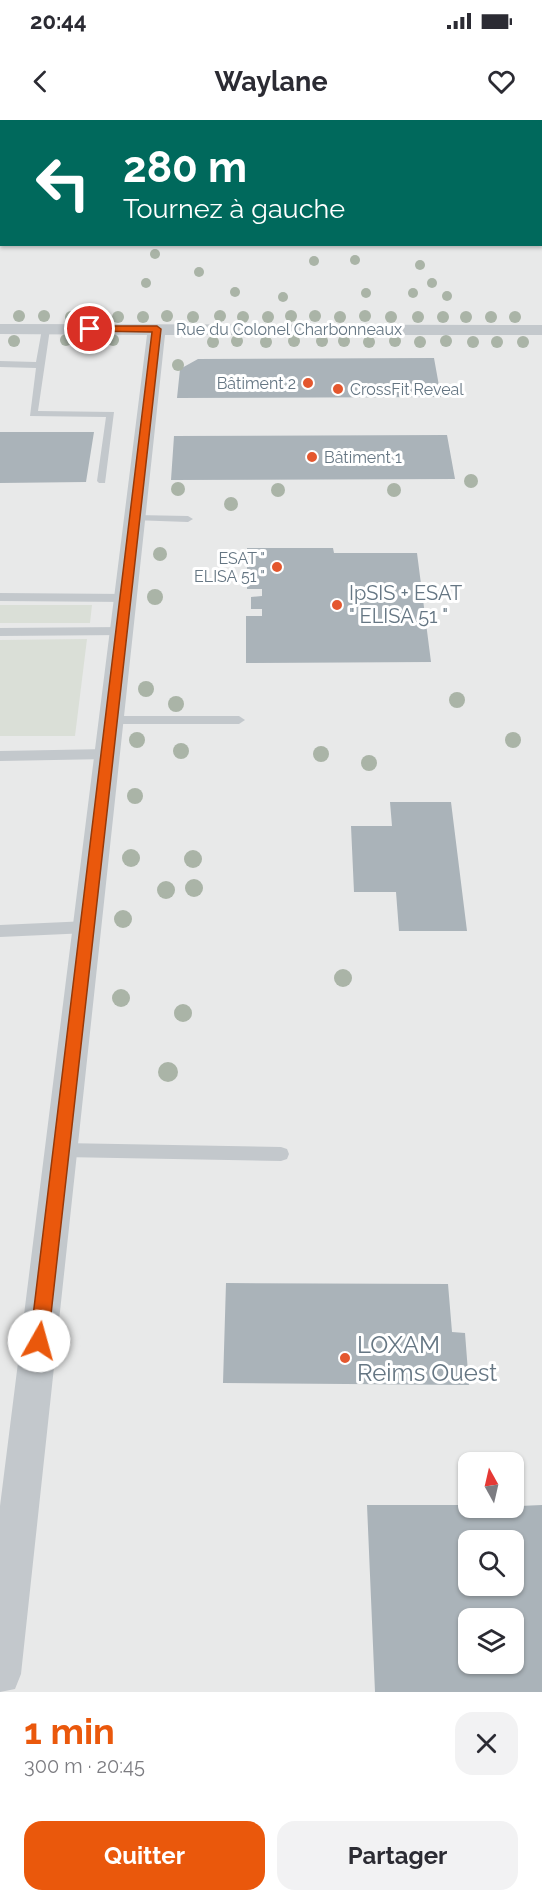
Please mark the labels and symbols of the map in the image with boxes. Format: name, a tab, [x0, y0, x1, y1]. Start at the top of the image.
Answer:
pin	[64, 303, 115, 354]
street label: Rue du Colonel Charbonneaux	[176, 320, 402, 339]
place label: Bâtiment 2	[217, 374, 296, 393]
marker: Bâtiment 2	[301, 376, 315, 390]
place label: CrossFit Reveal	[350, 380, 464, 399]
marker: CrossFit Reveal	[331, 382, 345, 396]
place label: Bâtiment 1	[324, 448, 402, 467]
marker: Bâtiment 1	[305, 450, 319, 464]
place label: ESAT " ELISA 51 "	[194, 549, 265, 586]
marker: ESAT " ELISA 51 "	[270, 560, 284, 574]
place label: IpSIS + ESAT " ELISA 51 "	[349, 581, 462, 628]
marker: IpSIS + ESAT " ELISA 51 "	[330, 598, 344, 612]
position arrow	[7, 1309, 71, 1373]
place label: LOXAM Reims Ouest	[357, 1330, 497, 1387]
marker: LOXAM Reims Ouest	[338, 1351, 352, 1365]
north arrow	[458, 1452, 524, 1518]

